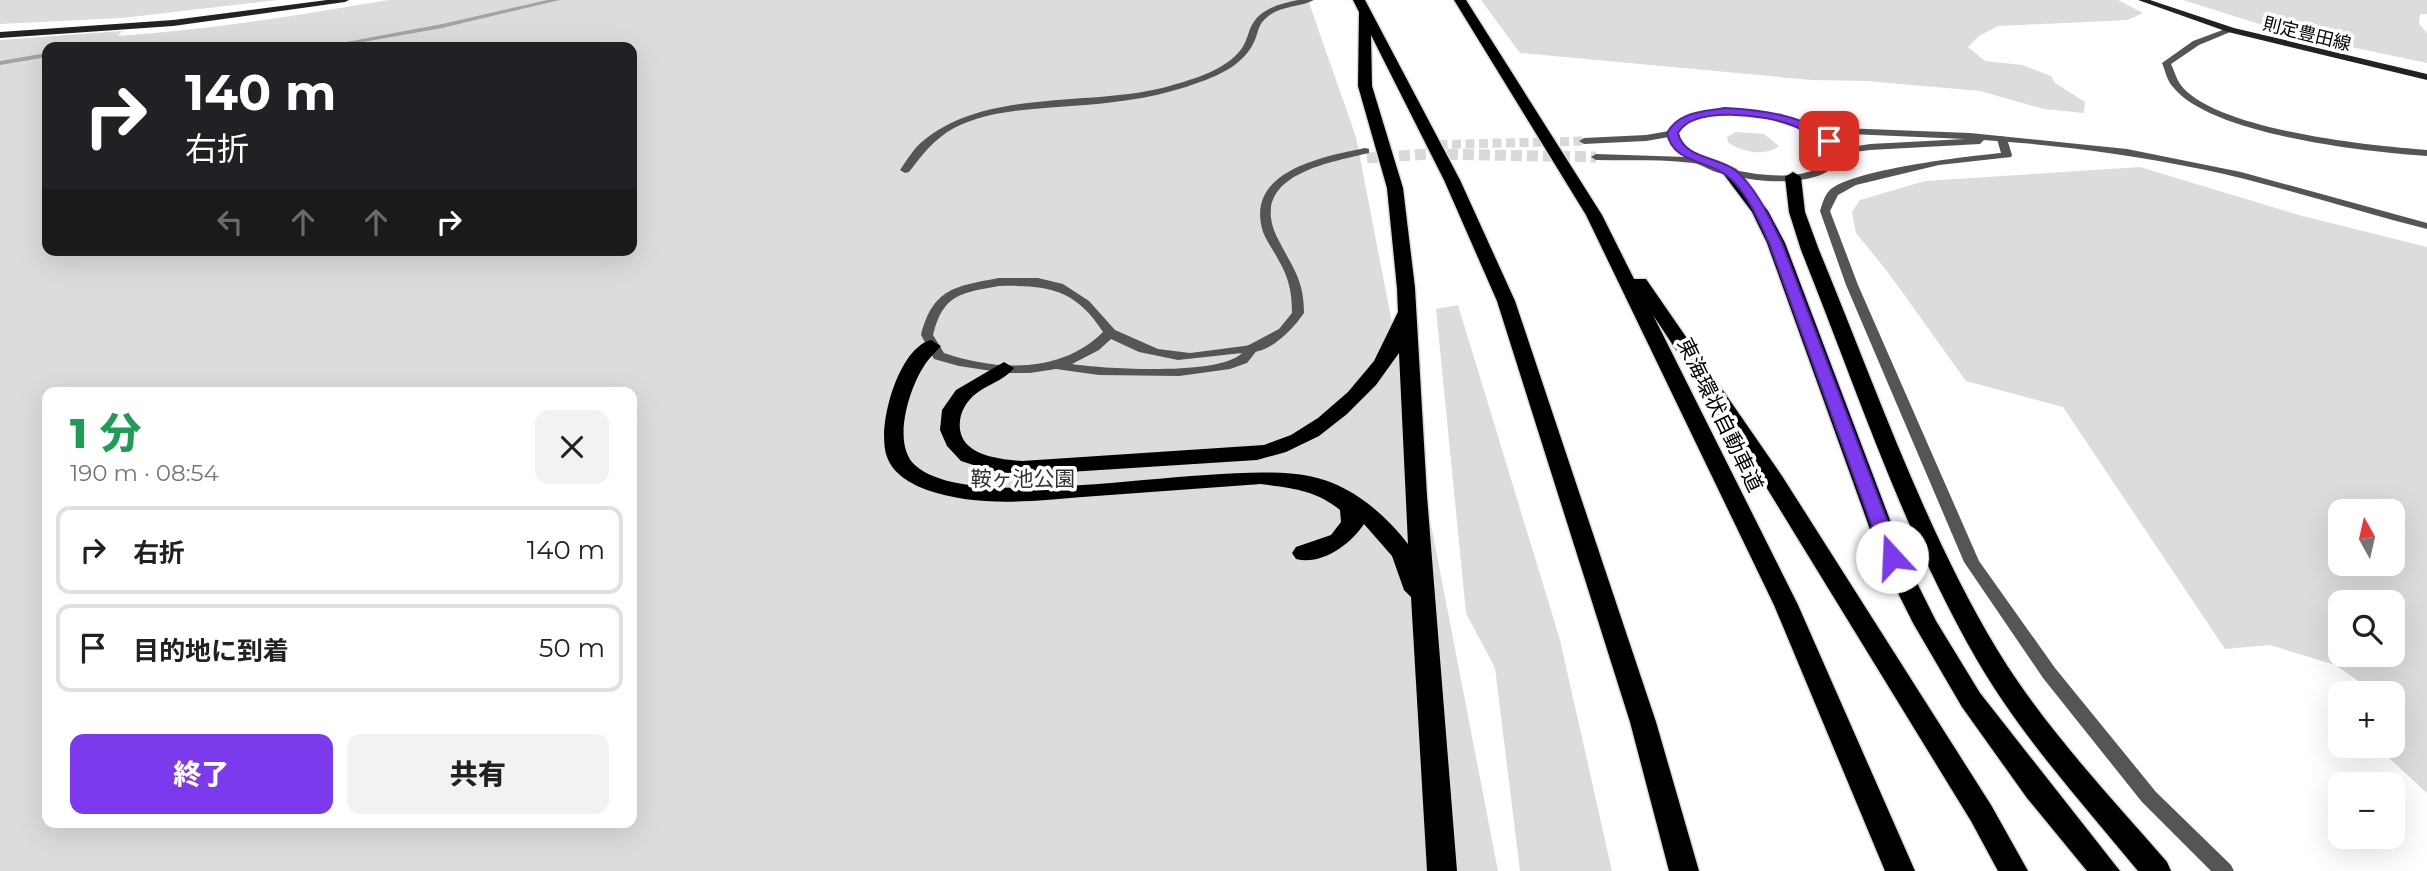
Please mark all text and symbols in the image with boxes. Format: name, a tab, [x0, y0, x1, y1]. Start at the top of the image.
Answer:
street label: 則定豊田線	[2261, 12, 2353, 56]
text: 140 m	[185, 63, 337, 122]
icon: right	[70, 70, 161, 161]
pin	[1799, 111, 1859, 171]
icon: arrive	[1810, 122, 1848, 160]
text: 右折	[185, 129, 249, 168]
icon: left	[211, 203, 249, 241]
icon: ahead	[284, 203, 322, 241]
icon: ahead	[357, 203, 395, 241]
icon: right	[430, 203, 468, 241]
street label: 東海環状自動車道	[1672, 334, 1769, 496]
text: 1 分	[70, 407, 141, 459]
button: close	[535, 410, 609, 484]
text: 190 m · 08:54	[70, 459, 219, 487]
park label: 鞍ヶ池公園	[971, 466, 1076, 491]
north arrow	[2328, 499, 2404, 576]
map controls	[2328, 499, 2405, 849]
position arrow	[1855, 520, 1929, 594]
icon: right	[74, 531, 112, 569]
text: 140 m	[527, 534, 605, 566]
text: 右折	[133, 537, 185, 569]
button: search	[2328, 590, 2405, 667]
icon: arrive	[74, 629, 112, 667]
text: 50 m	[539, 632, 605, 664]
text: 目的地に到着	[133, 635, 289, 667]
button: +	[2328, 681, 2405, 758]
button: 終了	[70, 734, 333, 814]
button: 共有	[347, 734, 609, 814]
button: −	[2328, 772, 2405, 849]

